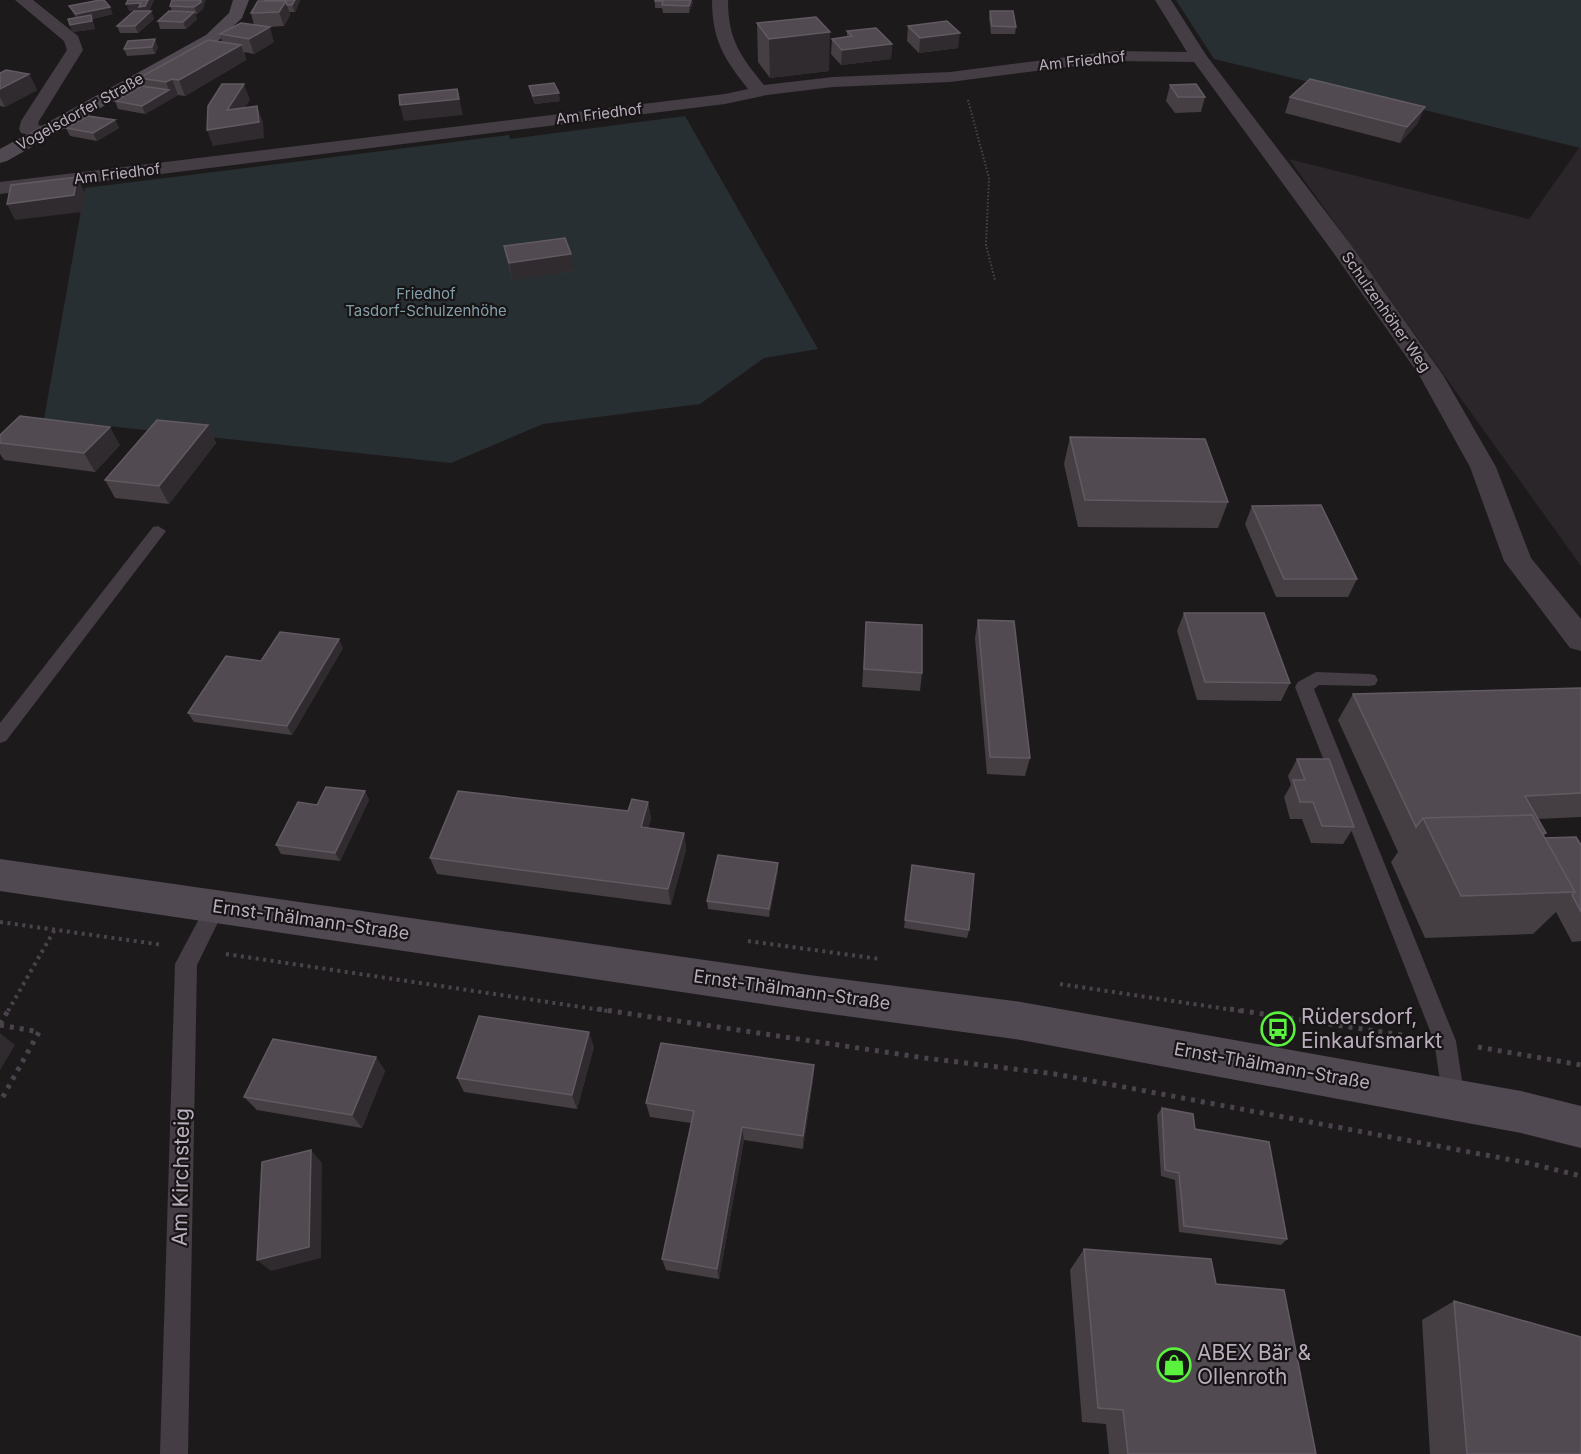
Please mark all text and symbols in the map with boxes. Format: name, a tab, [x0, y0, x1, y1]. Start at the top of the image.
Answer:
street label: Am Friedhof	[1038, 46, 1127, 74]
street label: Vogelsdorfer Straße	[13, 69, 147, 154]
street label: Am Friedhof	[555, 99, 644, 128]
street label: Am Friedhof	[73, 159, 162, 188]
street label: Schulzenhöher Weg	[1338, 248, 1435, 376]
park label: Friedhof Tasdorf-Schulzenhöhe	[345, 284, 507, 320]
street label: Ernst-Thälmann-Straße	[211, 895, 411, 944]
street label: Ernst-Thälmann-Straße	[692, 965, 892, 1014]
place label: Rüdersdorf, Einkaufsmarkt	[1301, 1004, 1442, 1053]
bus stop icon: Rüdersdorf, Einkaufsmarkt	[1260, 1011, 1296, 1047]
street label: Ernst-Thälmann-Straße	[1172, 1038, 1372, 1093]
street label: Am Kirchsteig	[167, 1108, 194, 1246]
place label: ABEX Bär & Ollenroth	[1197, 1340, 1311, 1389]
shop icon: ABEX Bär & Ollenroth	[1156, 1347, 1192, 1383]

